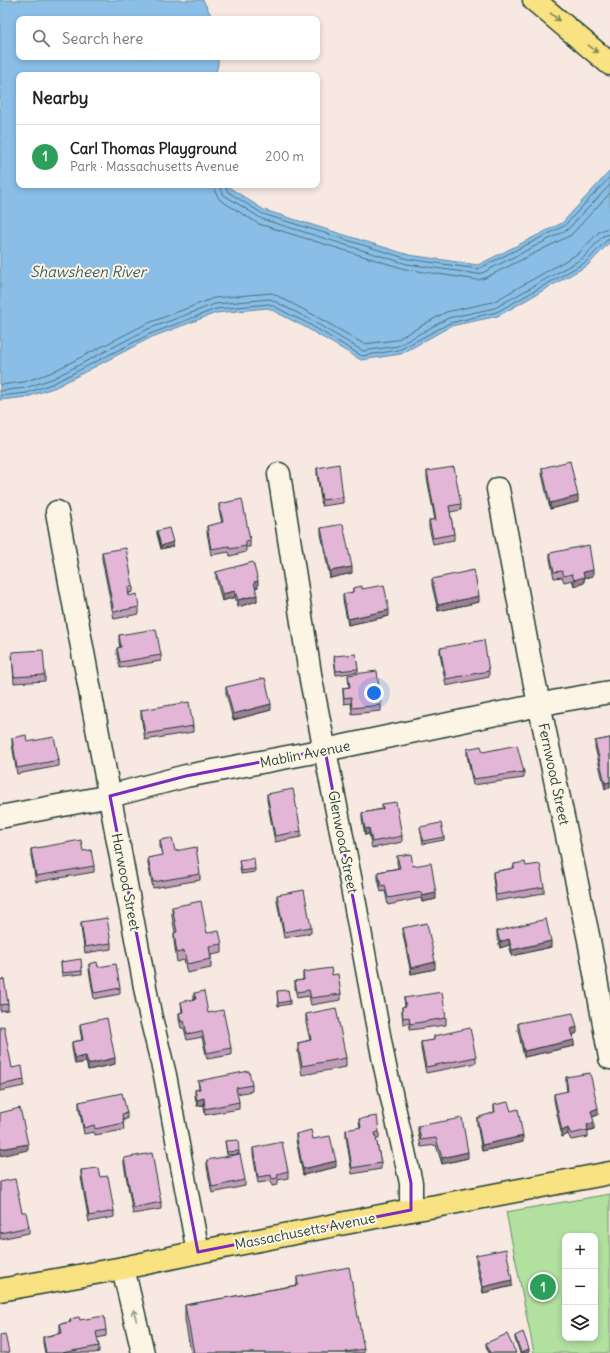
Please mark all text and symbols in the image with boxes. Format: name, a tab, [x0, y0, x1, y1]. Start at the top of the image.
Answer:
one-way arrow	[549, 13, 560, 22]
search box	[16, 16, 320, 60]
icon: search	[30, 27, 52, 49]
text: Search here	[62, 29, 143, 48]
one-way arrow	[587, 45, 598, 54]
text: Nearby	[32, 87, 88, 109]
text: Carl Thomas Playground	[70, 139, 237, 158]
text: 1	[42, 148, 48, 165]
text: 200 m	[265, 148, 304, 165]
text: Park · Massachusetts Avenue	[70, 158, 239, 175]
water label: Shawsheen River	[30, 262, 148, 281]
your location	[364, 683, 384, 703]
street label: Fernwood Street	[534, 721, 574, 827]
street label: Mablin Avenue	[258, 736, 352, 772]
street label: Glenwood Street	[324, 789, 362, 895]
street label: Harwood Street	[108, 831, 144, 933]
street label: Massachusetts Avenue	[233, 1209, 377, 1253]
map controls	[562, 1233, 598, 1341]
button: +	[562, 1233, 598, 1269]
button: −	[562, 1269, 598, 1305]
pin: 1	[530, 1272, 556, 1302]
button: layers	[562, 1305, 598, 1341]
one-way arrow	[130, 1309, 138, 1322]

